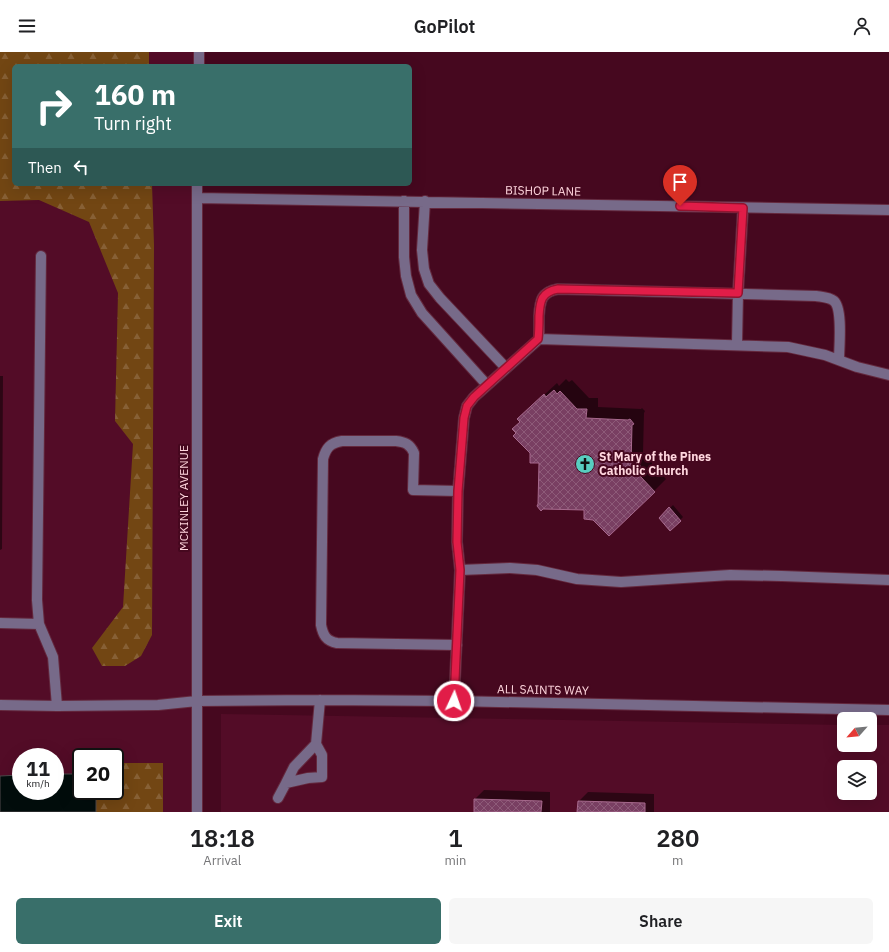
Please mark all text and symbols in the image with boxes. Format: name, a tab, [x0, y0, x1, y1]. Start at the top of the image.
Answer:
icon: menu	[16, 15, 38, 37]
text: GoPilot	[414, 15, 475, 38]
icon: person	[851, 15, 873, 37]
text: 160 m	[94, 76, 176, 113]
icon: right	[28, 80, 80, 132]
text: Turn right	[94, 112, 172, 135]
icon: left	[70, 156, 92, 178]
text: Then	[28, 158, 62, 177]
pin	[663, 165, 697, 206]
icon: arrive	[669, 171, 691, 193]
street label: BISHOP LANE	[505, 182, 581, 199]
street label: MCKINLEY AVENUE	[176, 445, 191, 551]
place label: St Mary of the Pines Catholic Church	[599, 449, 711, 478]
church icon: St Mary of the Pines Catholic Church	[574, 453, 596, 475]
position arrow	[433, 680, 475, 722]
street label: ALL SAINTS WAY	[497, 681, 589, 698]
north arrow	[837, 712, 877, 752]
map controls	[837, 712, 877, 800]
speed limit sign: 20	[72, 748, 124, 800]
text: 11	[26, 755, 50, 782]
button: layers	[837, 760, 877, 800]
text: km/h	[26, 777, 50, 790]
text: 18:18	[190, 822, 255, 854]
text: 1	[448, 822, 463, 854]
text: 280	[656, 822, 699, 854]
text: Arrival	[203, 852, 241, 869]
text: min	[445, 852, 467, 869]
text: m	[672, 852, 683, 869]
button: Exit	[16, 898, 441, 944]
button: Share	[449, 898, 873, 944]

